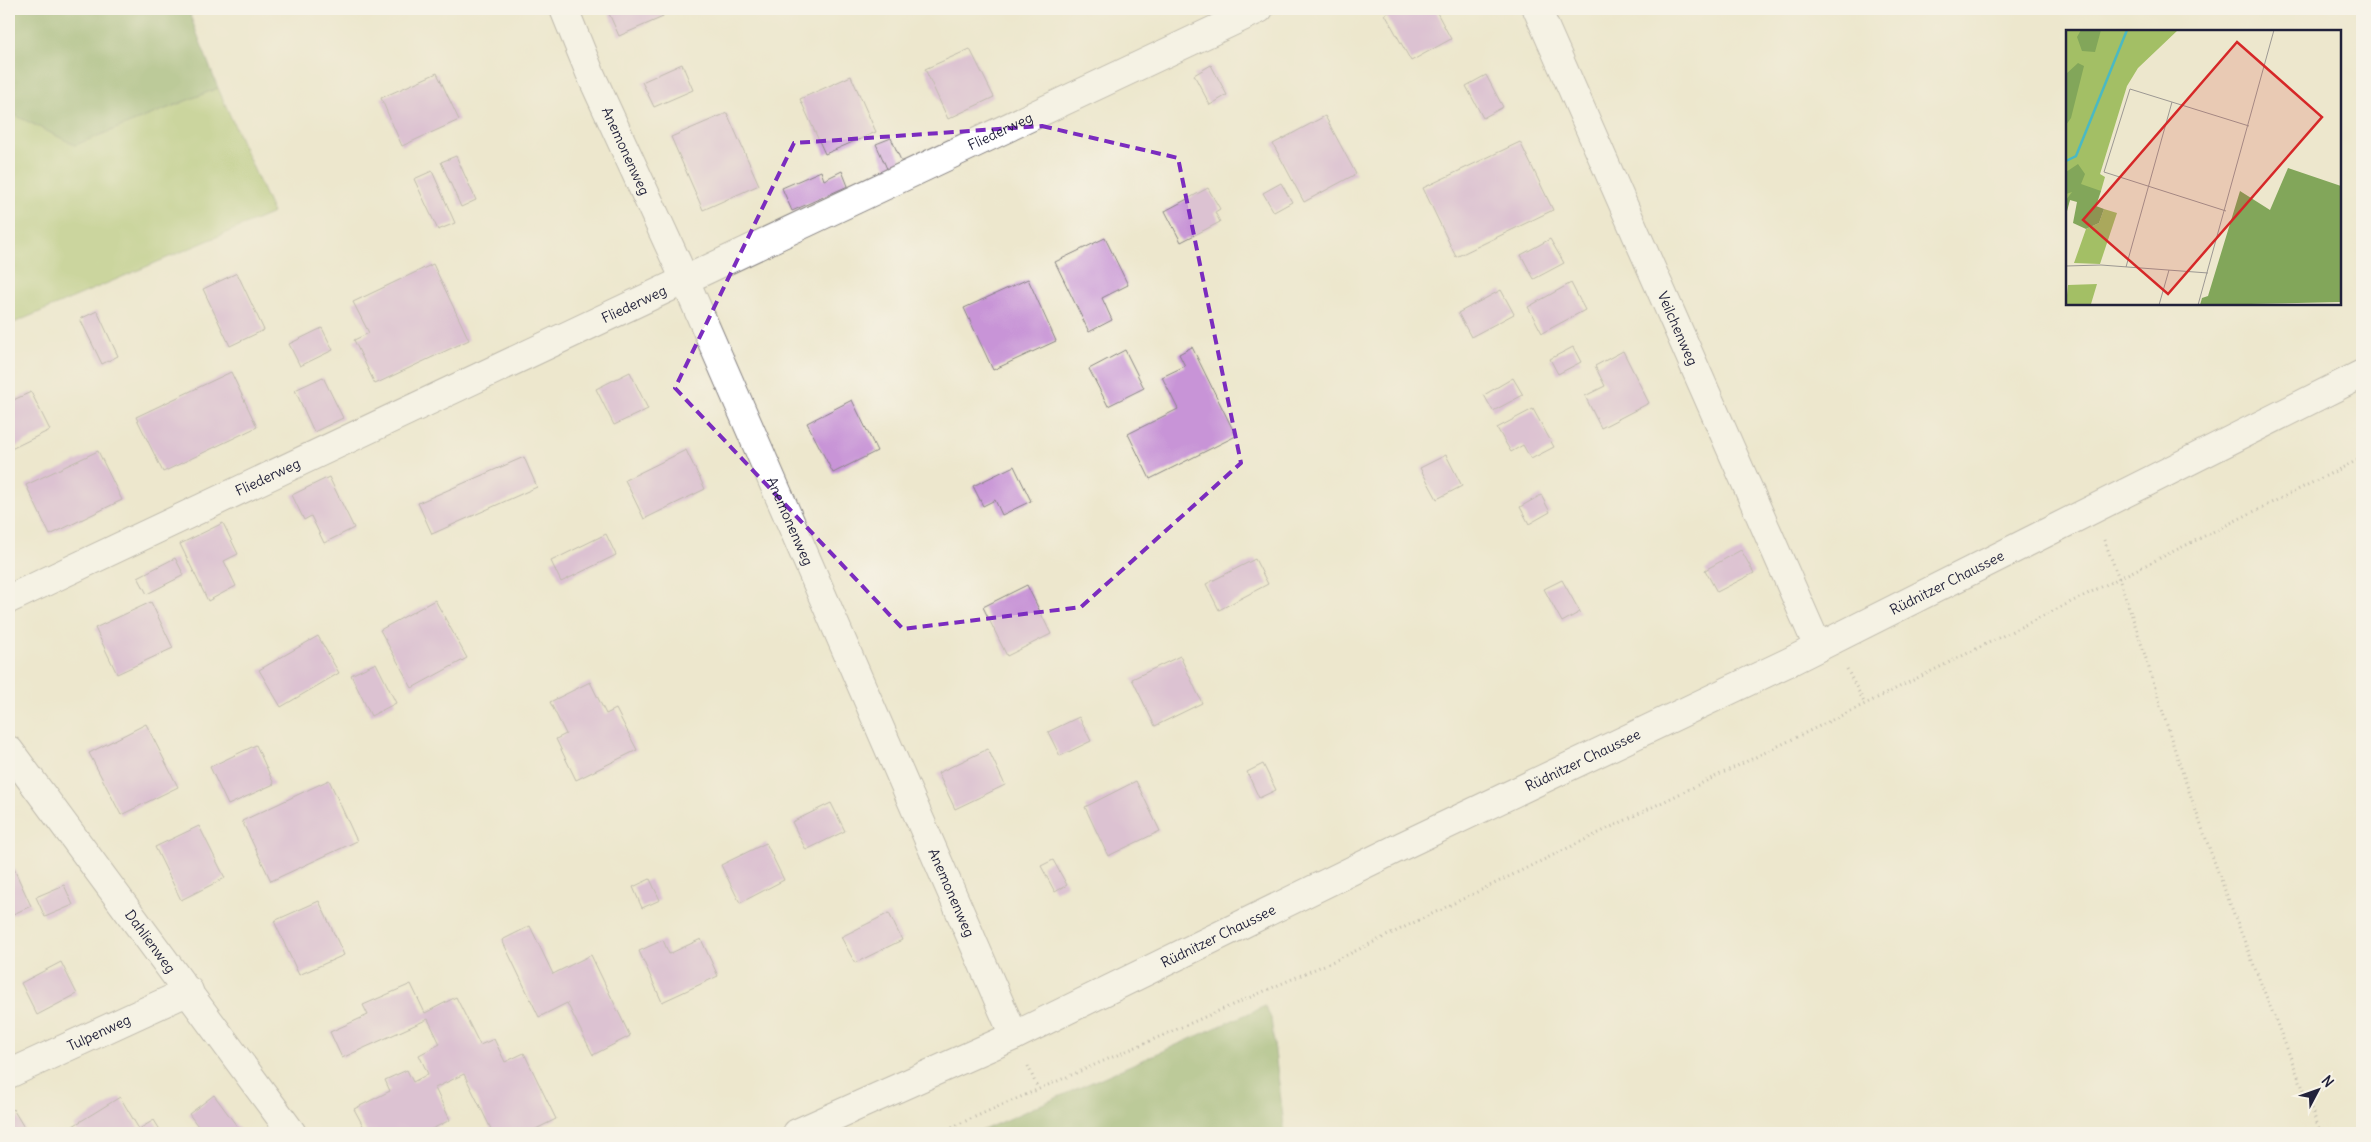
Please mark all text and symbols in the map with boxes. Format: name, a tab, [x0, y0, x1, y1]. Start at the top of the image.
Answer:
inset map	[2066, 30, 2341, 305]
street label: Anemonenweg	[598, 104, 654, 198]
street label: Fliederweg	[965, 108, 1035, 154]
street label: Fliederweg	[599, 281, 669, 327]
street label: Veilchenweg	[1653, 289, 1702, 368]
street label: Fliederweg	[232, 454, 303, 500]
street label: Anemonenweg	[763, 474, 817, 568]
street label: Rüdnitzer Chaussee	[1887, 546, 2007, 619]
street label: Rüdnitzer Chaussee	[1522, 725, 1643, 795]
street label: Anemonenweg	[924, 846, 979, 940]
street label: Rüdnitzer Chaussee	[1158, 900, 1278, 972]
street label: Dahlienweg	[121, 906, 180, 977]
street label: Tulpenweg	[64, 1010, 133, 1055]
north arrow	[2294, 1064, 2344, 1114]
text: N	[2318, 1072, 2338, 1091]

